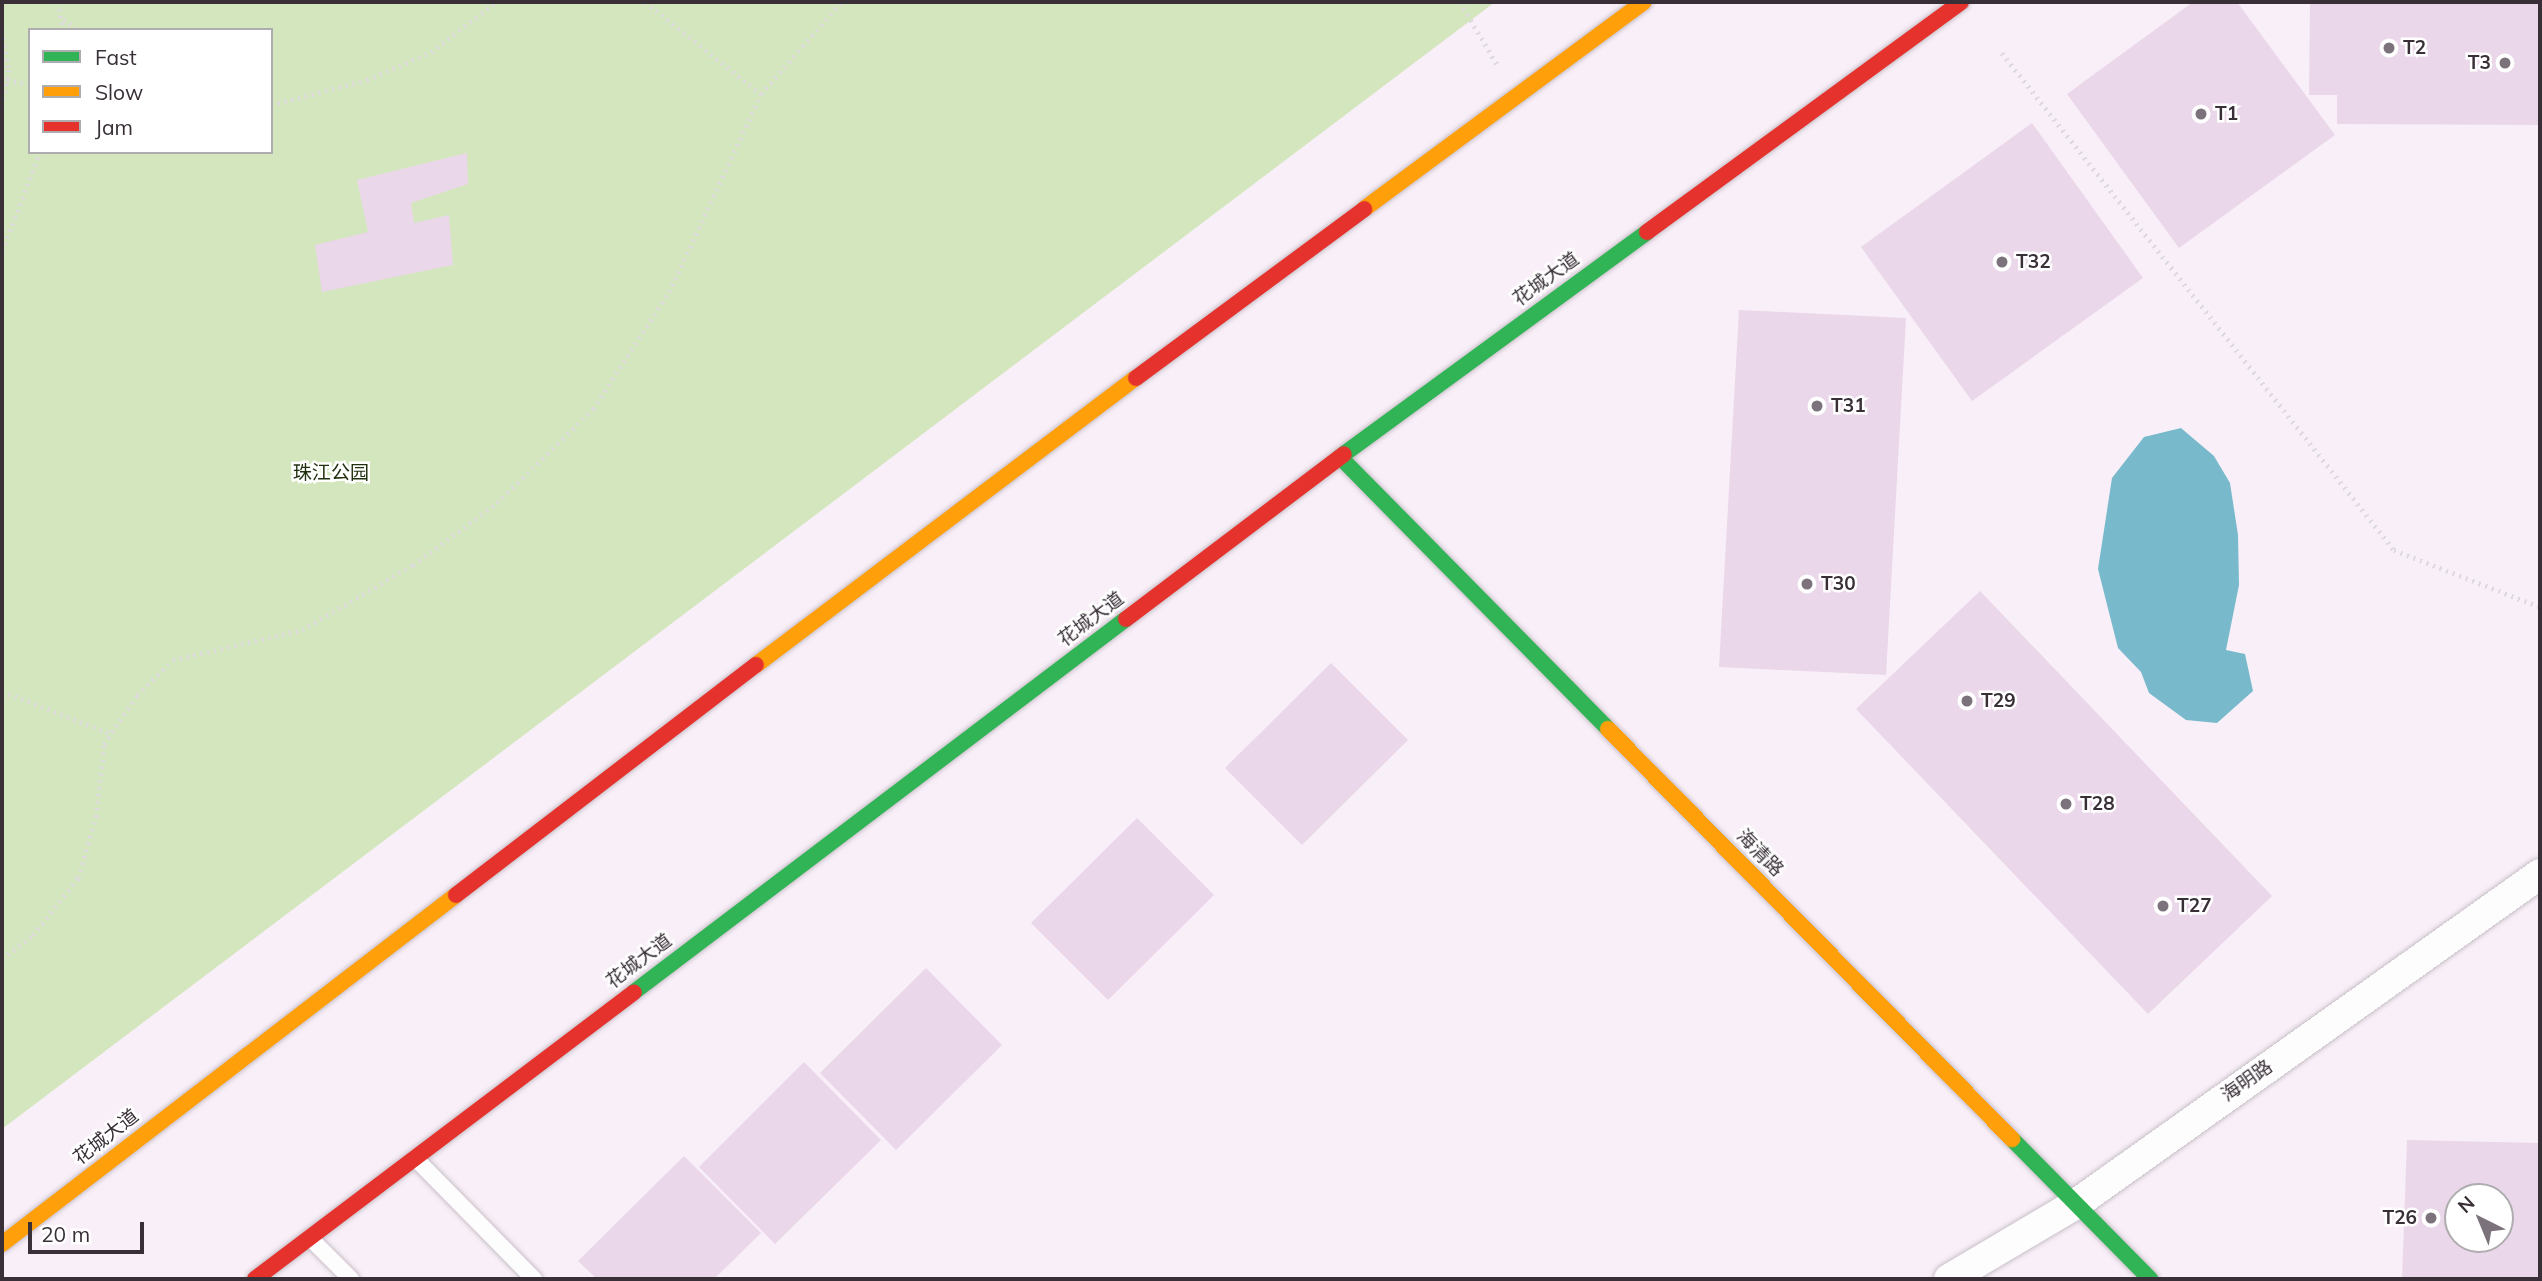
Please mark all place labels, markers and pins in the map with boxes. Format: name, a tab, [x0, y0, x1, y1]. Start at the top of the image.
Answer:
place label: T2	[2403, 37, 2426, 59]
marker: T2	[2381, 40, 2397, 56]
place label: T3	[2468, 52, 2491, 74]
marker: T3	[2497, 55, 2513, 71]
place label: T1	[2215, 103, 2238, 125]
marker: T1	[2193, 106, 2209, 122]
place label: T32	[2016, 251, 2051, 273]
marker: T32	[1994, 254, 2010, 270]
place label: T31	[1831, 395, 1866, 417]
marker: T31	[1809, 398, 1825, 414]
place label: T30	[1821, 573, 1856, 595]
marker: T30	[1799, 576, 1815, 592]
place label: T29	[1981, 690, 2016, 712]
marker: T29	[1959, 693, 1975, 709]
place label: T28	[2080, 793, 2115, 815]
marker: T28	[2058, 796, 2074, 812]
place label: T27	[2177, 895, 2212, 917]
marker: T27	[2155, 898, 2171, 914]
place label: T26	[2382, 1207, 2417, 1229]
marker: T26	[2423, 1210, 2439, 1226]

